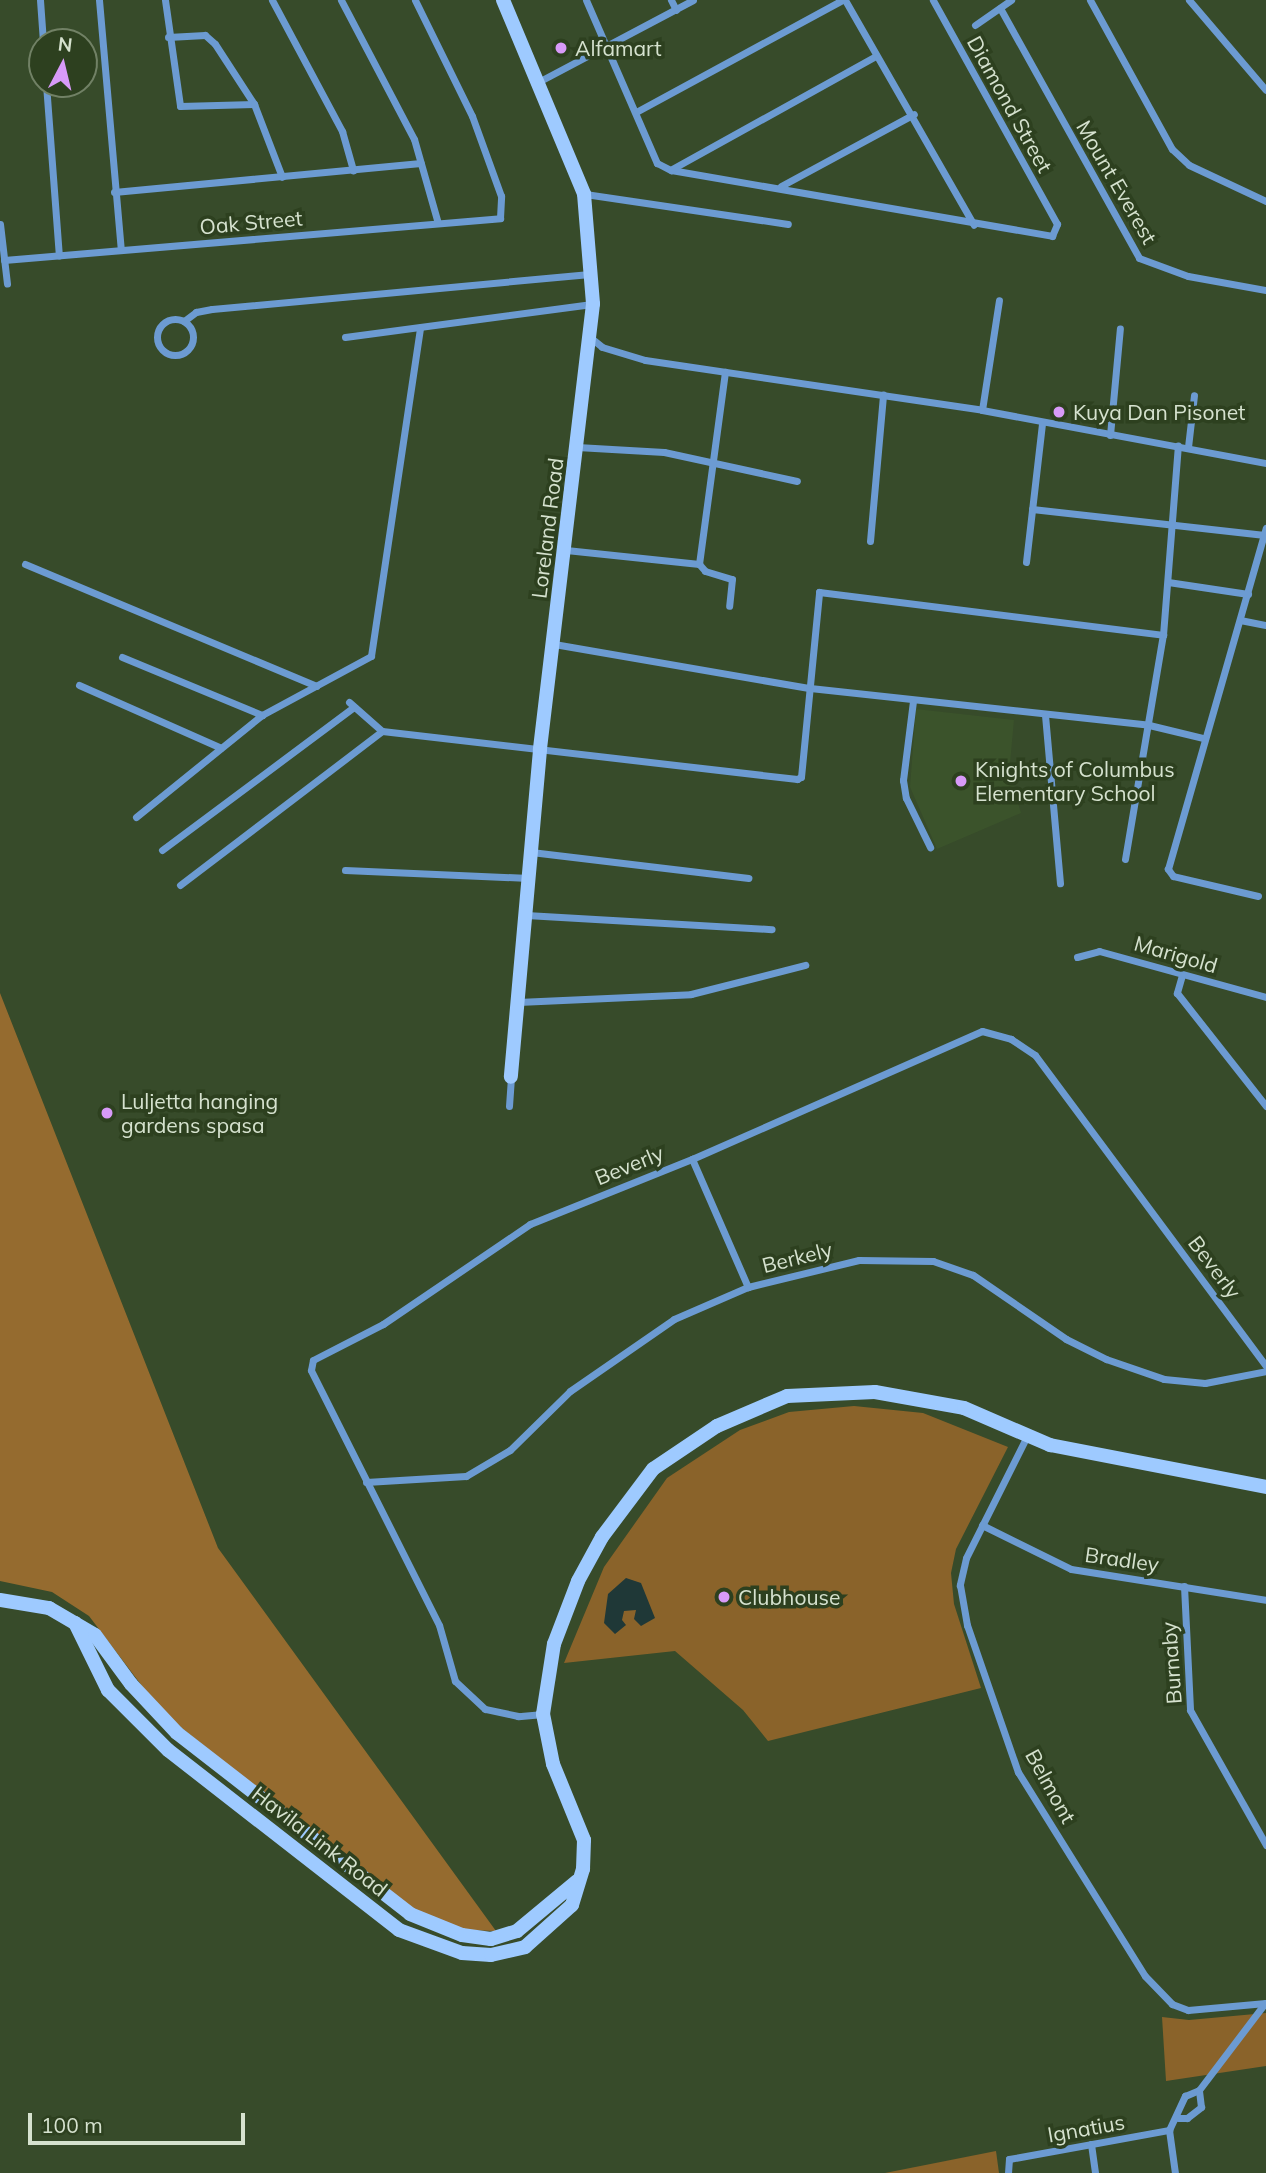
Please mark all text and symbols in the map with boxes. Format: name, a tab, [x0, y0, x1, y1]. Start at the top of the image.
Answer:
north arrow	[28, 28, 98, 98]
text: N	[57, 31, 74, 57]
street label: Diamond Street	[962, 31, 1058, 177]
place label: Alfamart	[575, 35, 662, 61]
marker: Alfamart	[553, 40, 569, 56]
street label: Mount Everest	[1071, 116, 1163, 248]
street label: Oak Street	[199, 205, 303, 239]
place label: Kuya Dan Pisonet	[1073, 399, 1245, 425]
marker: Kuya Dan Pisonet	[1051, 404, 1067, 420]
street label: Loreland Road	[526, 456, 568, 600]
place label: Knights of Columbus Elementary School	[975, 756, 1175, 806]
marker: Knights of Columbus Elementary School	[953, 773, 969, 789]
street label: Marigold	[1131, 930, 1221, 978]
place label: Luljetta hanging gardens spasa	[121, 1088, 278, 1138]
marker: Luljetta hanging gardens spasa	[99, 1105, 115, 1121]
street label: Beverly	[591, 1140, 667, 1190]
street label: Beverly	[1183, 1231, 1247, 1303]
street label: Berkely	[759, 1236, 835, 1278]
street label: Bradley	[1083, 1541, 1161, 1577]
place label: Clubhouse	[738, 1584, 840, 1610]
marker: Clubhouse	[716, 1589, 732, 1605]
street label: Burnaby	[1156, 1621, 1186, 1705]
street label: Belmont	[1020, 1745, 1082, 1827]
street label: Havila Link Road	[247, 1780, 393, 1902]
scale bar	[32, 2100, 248, 2144]
street label: Ignatius	[1045, 2109, 1127, 2147]
text: 100 m	[41, 2112, 103, 2138]

